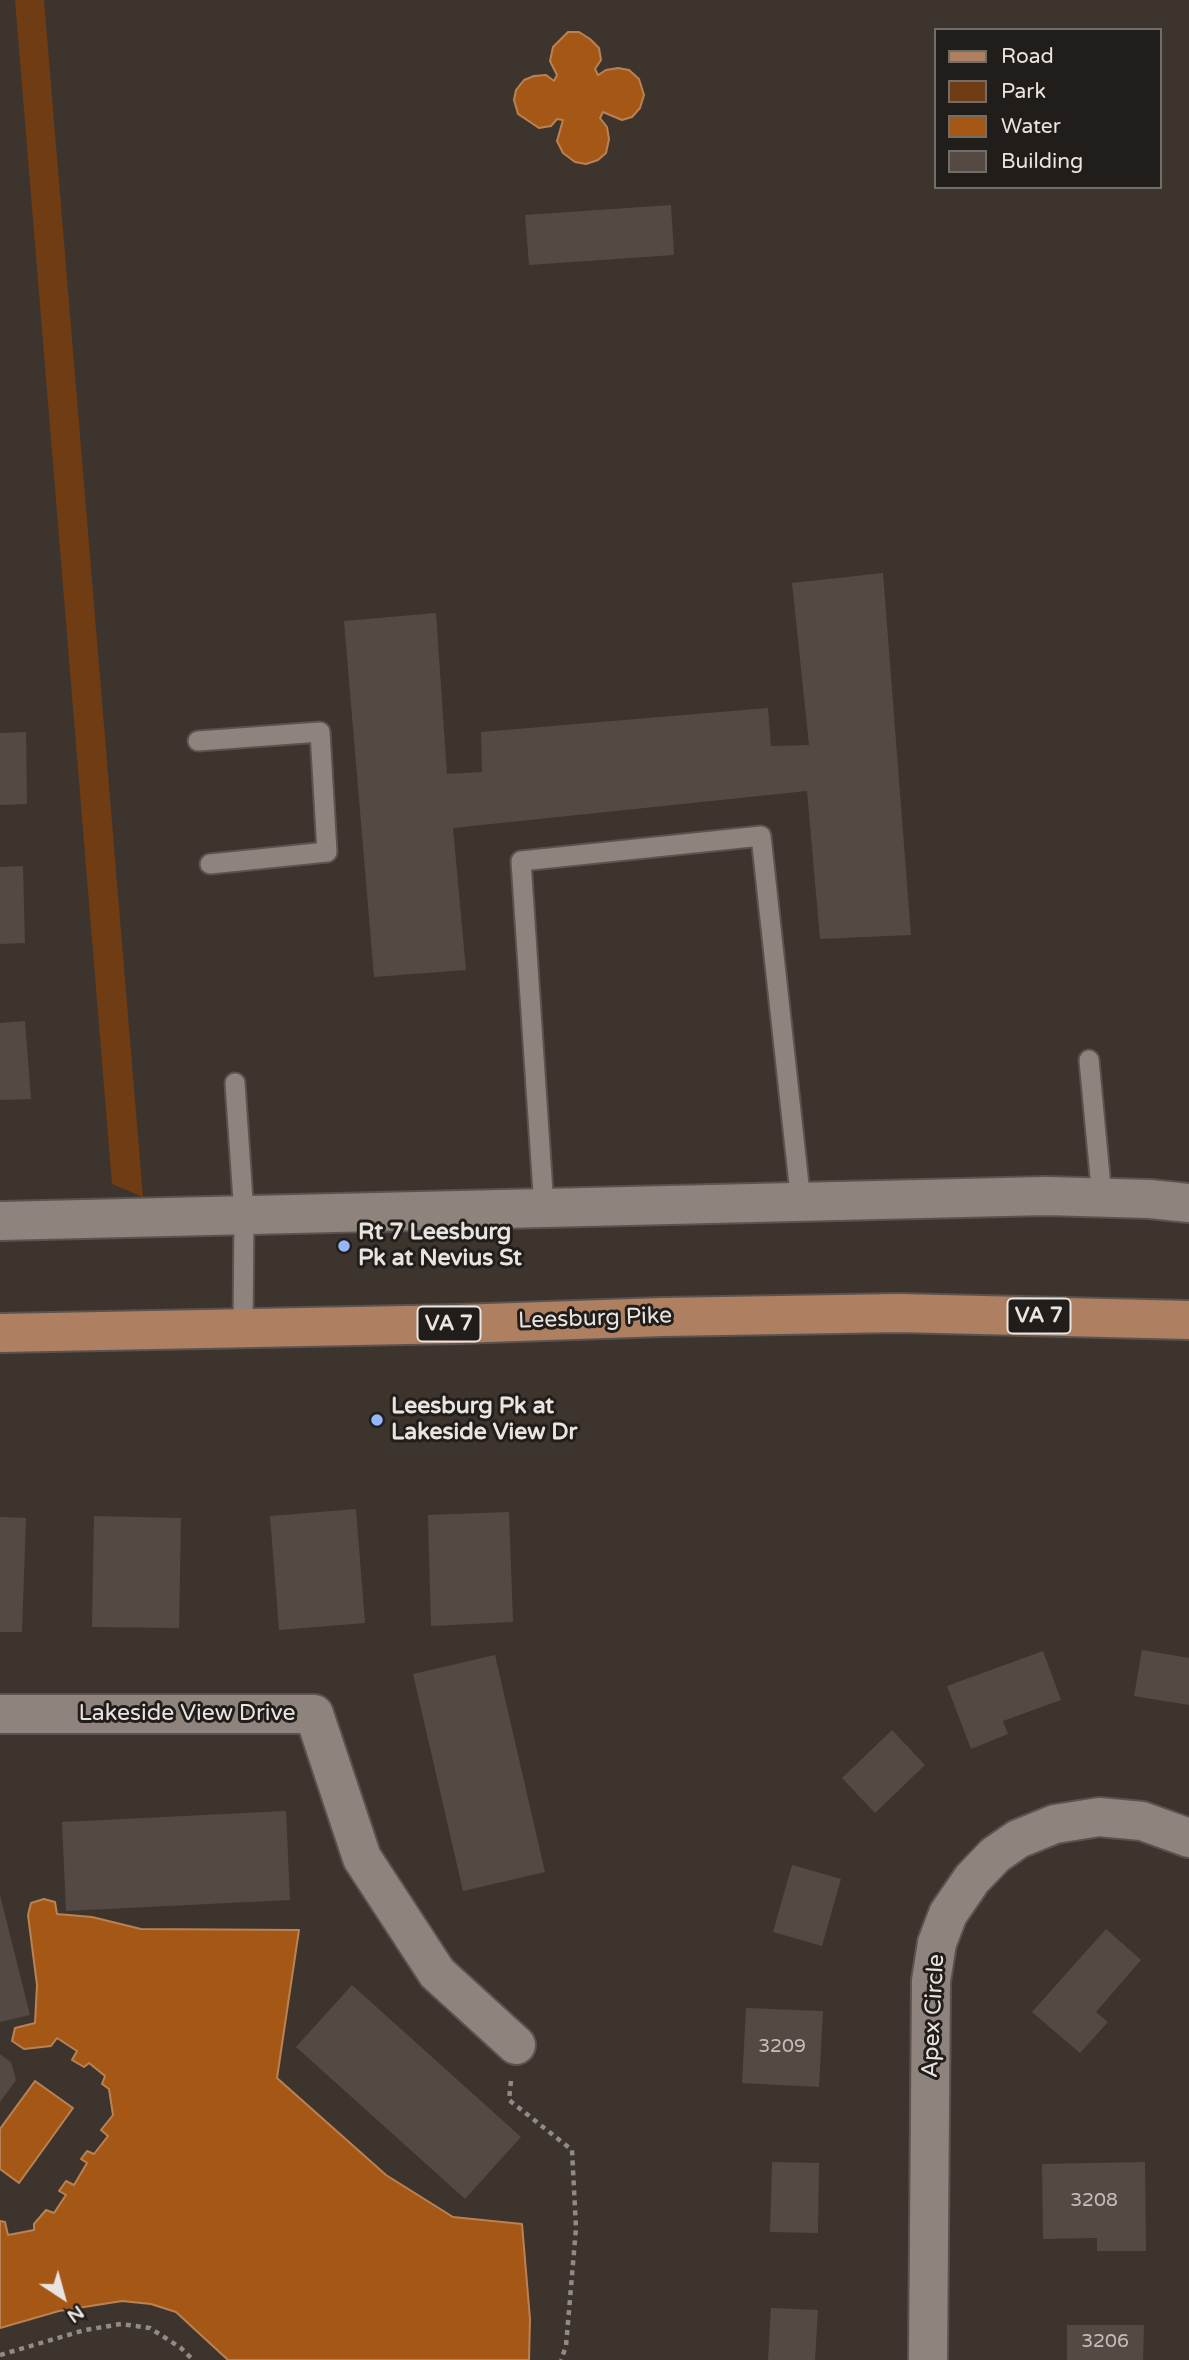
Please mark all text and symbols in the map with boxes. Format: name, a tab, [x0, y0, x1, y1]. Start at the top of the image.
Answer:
legend	[934, 28, 1161, 189]
text: Road	[1001, 44, 1054, 69]
text: Park	[1001, 79, 1046, 104]
text: Water	[1001, 114, 1061, 139]
text: Building	[1001, 149, 1083, 174]
place label: Rt 7 Leesburg Pk at Nevius St	[358, 1219, 522, 1273]
marker: Rt 7 Leesburg Pk at Nevius St	[336, 1238, 352, 1254]
road number: VA 7	[1007, 1298, 1070, 1334]
street label: Leesburg Pike	[517, 1303, 673, 1335]
road number: VA 7	[418, 1306, 480, 1342]
place label: Leesburg Pk at Lakeside View Dr	[391, 1393, 577, 1447]
marker: Leesburg Pk at Lakeside View Dr	[369, 1412, 385, 1428]
street label: Lakeside View Drive	[78, 1700, 296, 1728]
street label: Apex Circle	[917, 1953, 951, 2079]
house number: 3209	[758, 2036, 806, 2058]
house number: 3208	[1070, 2190, 1118, 2212]
north arrow	[28, 2262, 98, 2332]
text: N	[63, 2301, 88, 2327]
house number: 3206	[1081, 2331, 1129, 2353]

